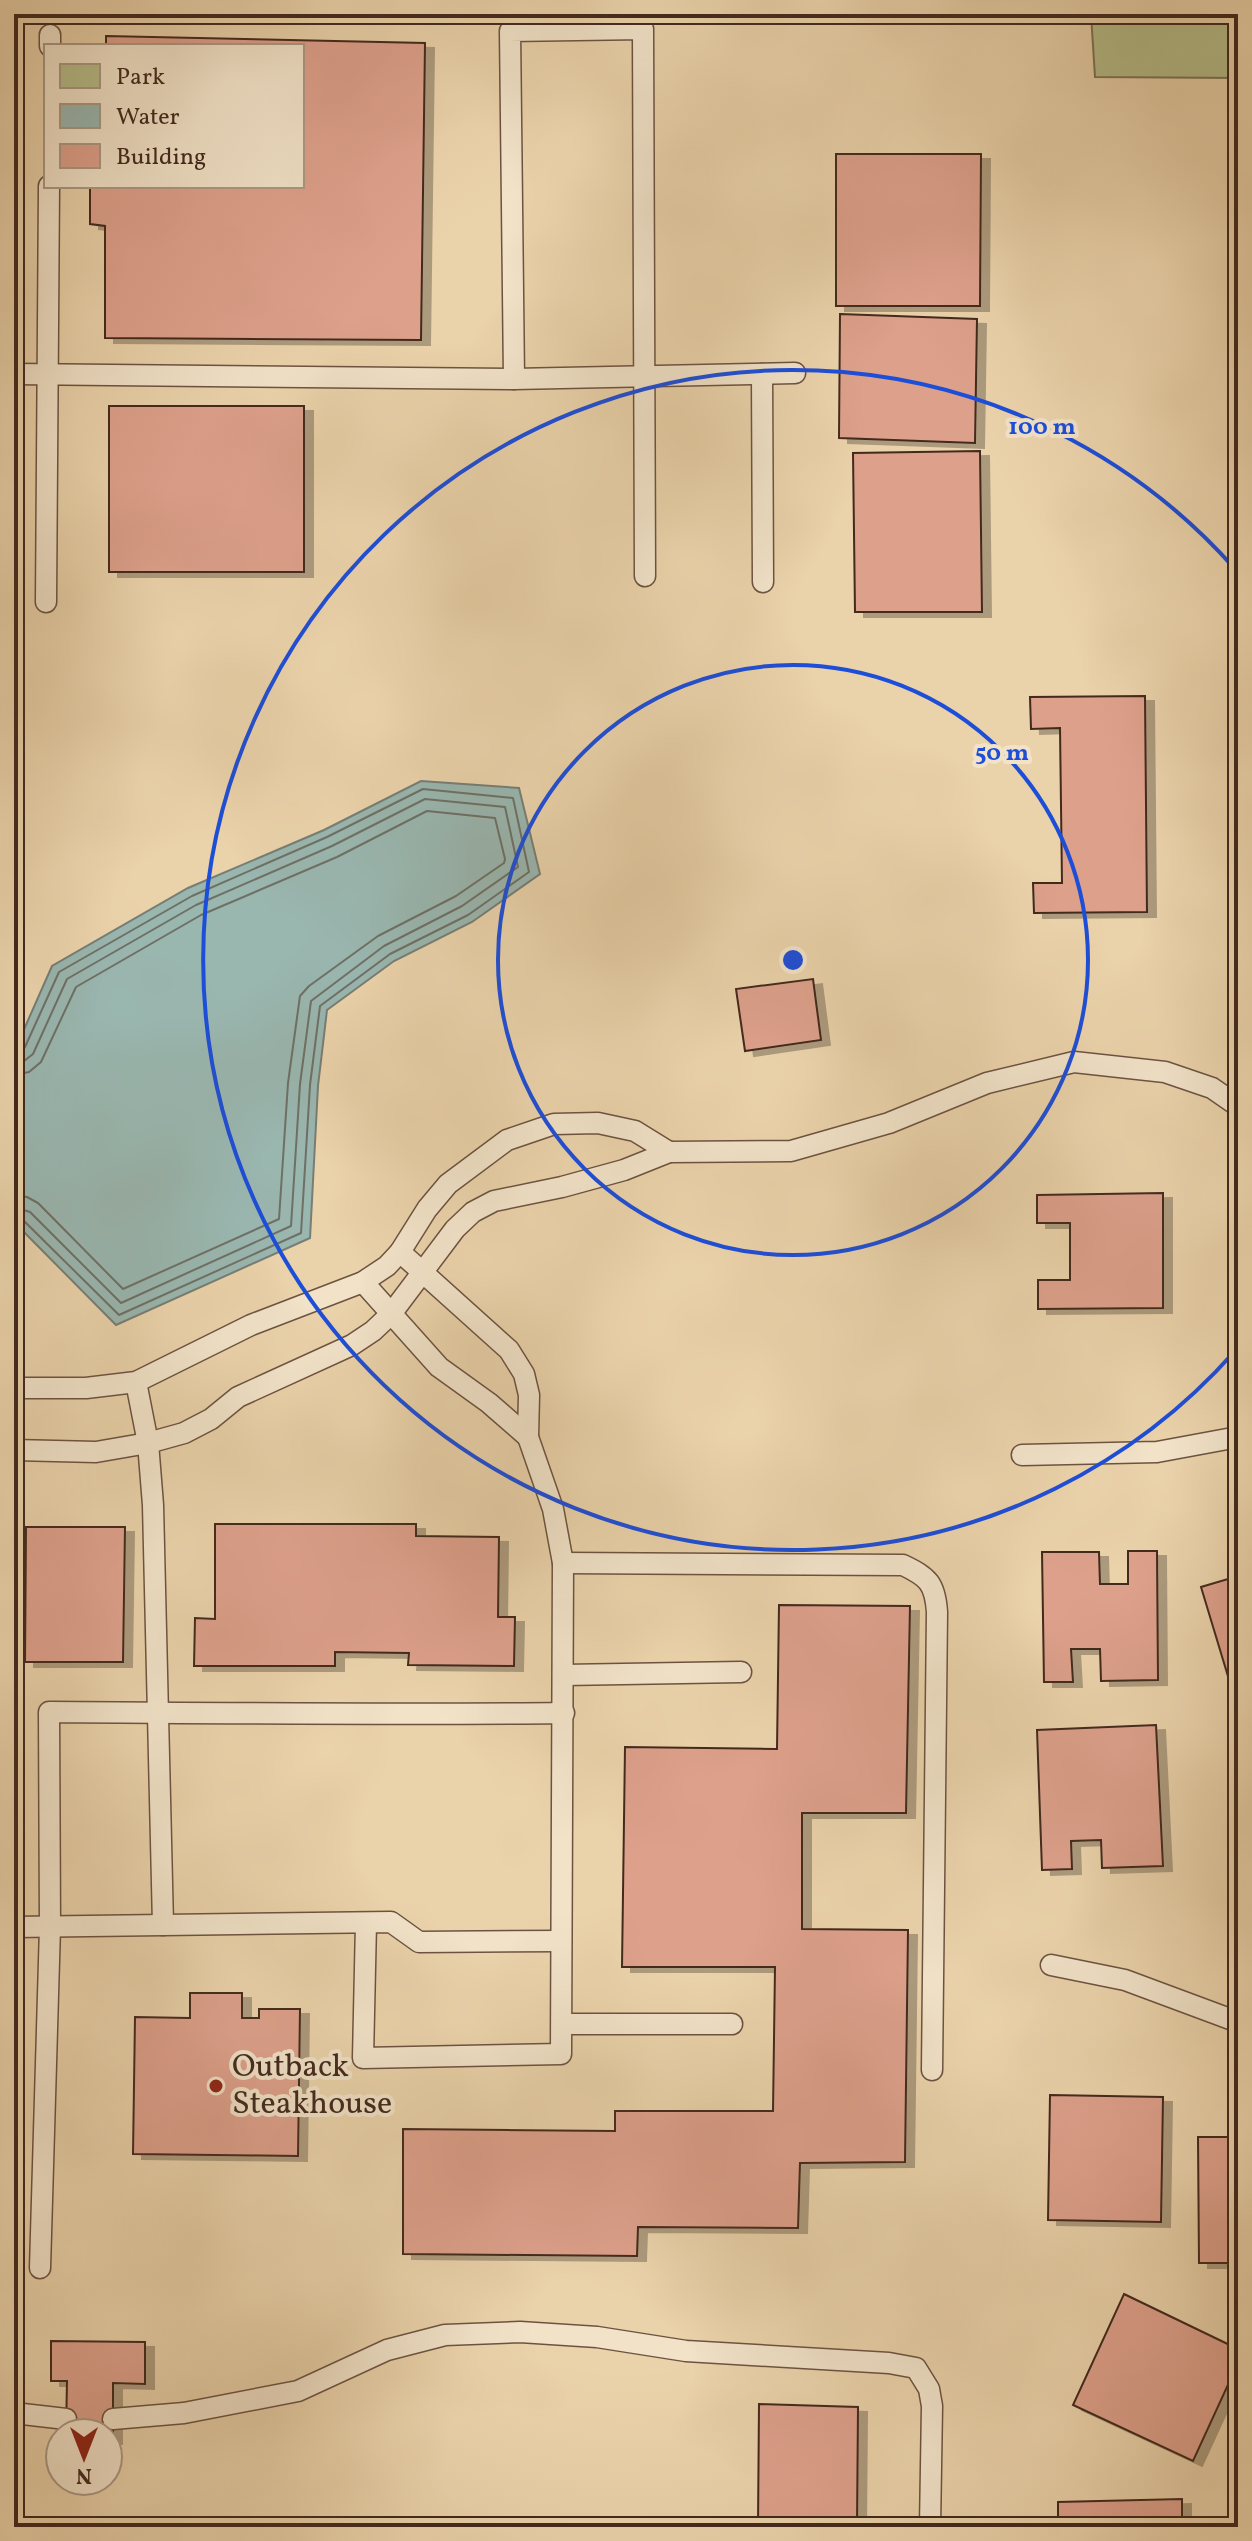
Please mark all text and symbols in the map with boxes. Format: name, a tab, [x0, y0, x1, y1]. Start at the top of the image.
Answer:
legend	[44, 44, 304, 188]
text: Park	[116, 61, 165, 95]
text: Water	[116, 101, 180, 135]
text: Building	[116, 141, 206, 175]
text: 100 m	[1008, 411, 1076, 445]
text: 50 m	[975, 737, 1029, 771]
centre of rings	[779, 946, 807, 974]
place label: Outback Steakhouse	[232, 2046, 392, 2127]
marker: Outback Steakhouse	[207, 2077, 225, 2095]
north arrow	[44, 2417, 124, 2497]
text: N	[76, 2459, 92, 2490]

